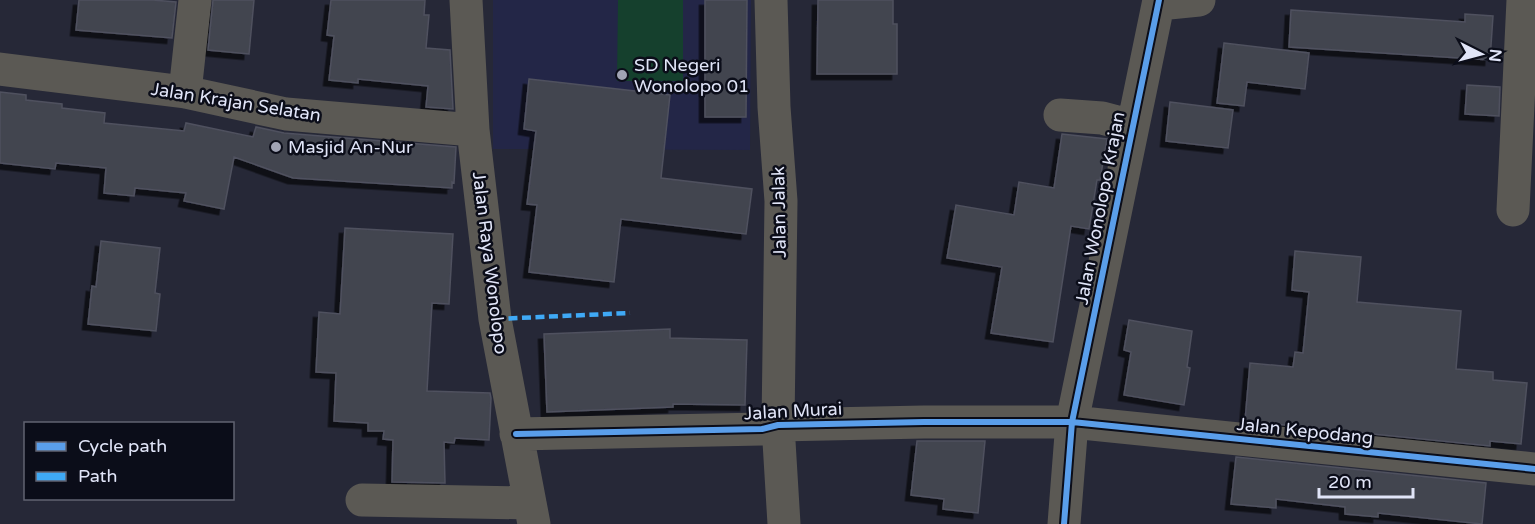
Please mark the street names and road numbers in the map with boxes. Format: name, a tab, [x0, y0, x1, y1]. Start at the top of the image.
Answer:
street label: Jalan Krajan Selatan	[149, 78, 323, 126]
street label: Jalan Wonolopo Krajan	[1070, 110, 1130, 306]
street label: Jalan Jalak	[767, 166, 791, 258]
street label: Jalan Raya Wonolopo	[468, 170, 512, 356]
street label: Jalan Murai	[743, 397, 843, 425]
street label: Jalan Kepodang	[1236, 413, 1374, 449]

